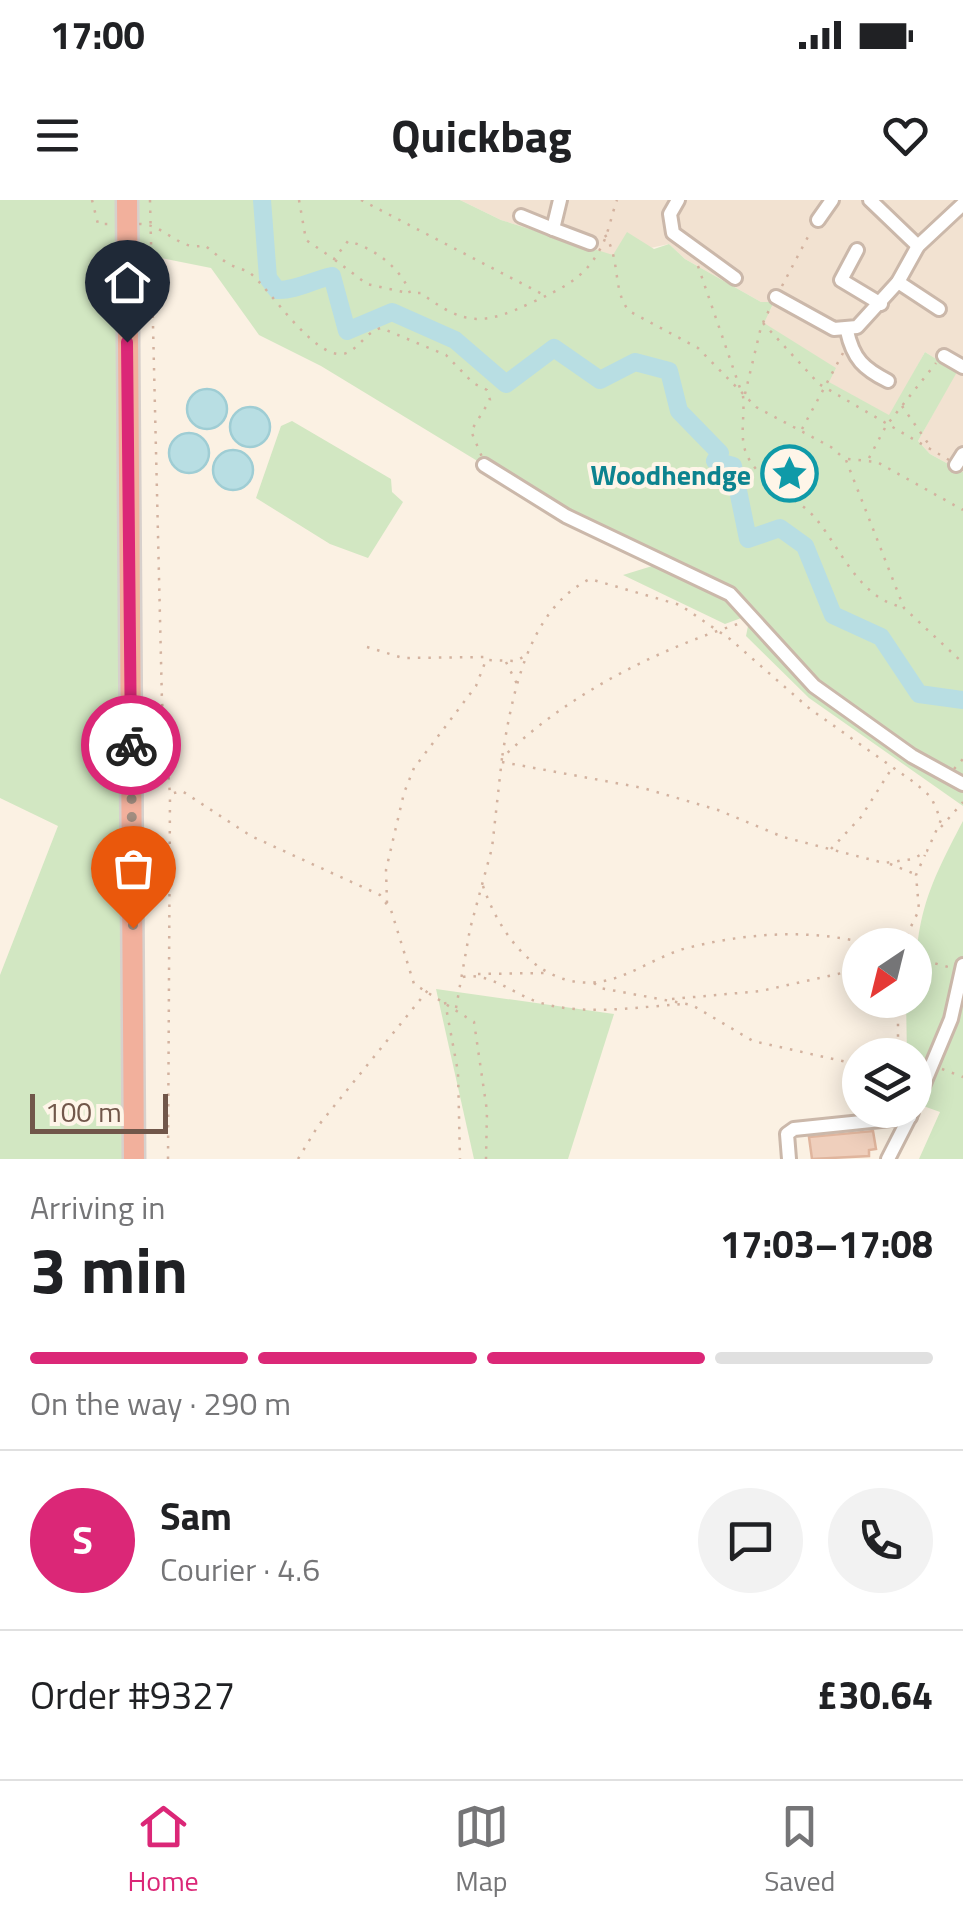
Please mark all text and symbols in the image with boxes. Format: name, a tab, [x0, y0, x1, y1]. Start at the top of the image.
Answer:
text: 17:00	[50, 6, 145, 64]
text: Quickbag	[391, 101, 572, 169]
icon: menu	[30, 108, 85, 163]
icon: heart	[878, 108, 933, 163]
pin	[85, 240, 170, 343]
icon: home	[100, 255, 155, 310]
place icon: Woodhendge	[760, 444, 820, 504]
place label: Woodhendge	[590, 453, 751, 496]
courier	[81, 695, 181, 795]
icon: bike	[104, 718, 159, 773]
pin	[91, 826, 176, 929]
icon: bag	[106, 841, 161, 896]
north arrow	[842, 928, 932, 1018]
map controls	[842, 928, 932, 1128]
button: layers	[842, 1038, 932, 1128]
scale bar	[30, 1089, 168, 1134]
text: 100 m	[45, 1090, 122, 1133]
text: Arriving in	[30, 1183, 166, 1231]
text: 17:03–17:08	[720, 1215, 933, 1273]
text: 3 min	[30, 1219, 188, 1318]
text: On the way · 290 m	[30, 1379, 291, 1427]
text: Sam	[160, 1487, 232, 1545]
button: chat	[698, 1488, 803, 1593]
button: phone	[828, 1488, 933, 1593]
text: S	[72, 1511, 93, 1569]
text: Courier · 4.6	[160, 1545, 320, 1593]
text: Order #9327	[30, 1666, 235, 1724]
text: £30.64	[817, 1666, 933, 1724]
tab: Home	[128, 1799, 199, 1902]
tab: Map	[454, 1799, 509, 1902]
tab: Saved	[764, 1799, 835, 1902]

